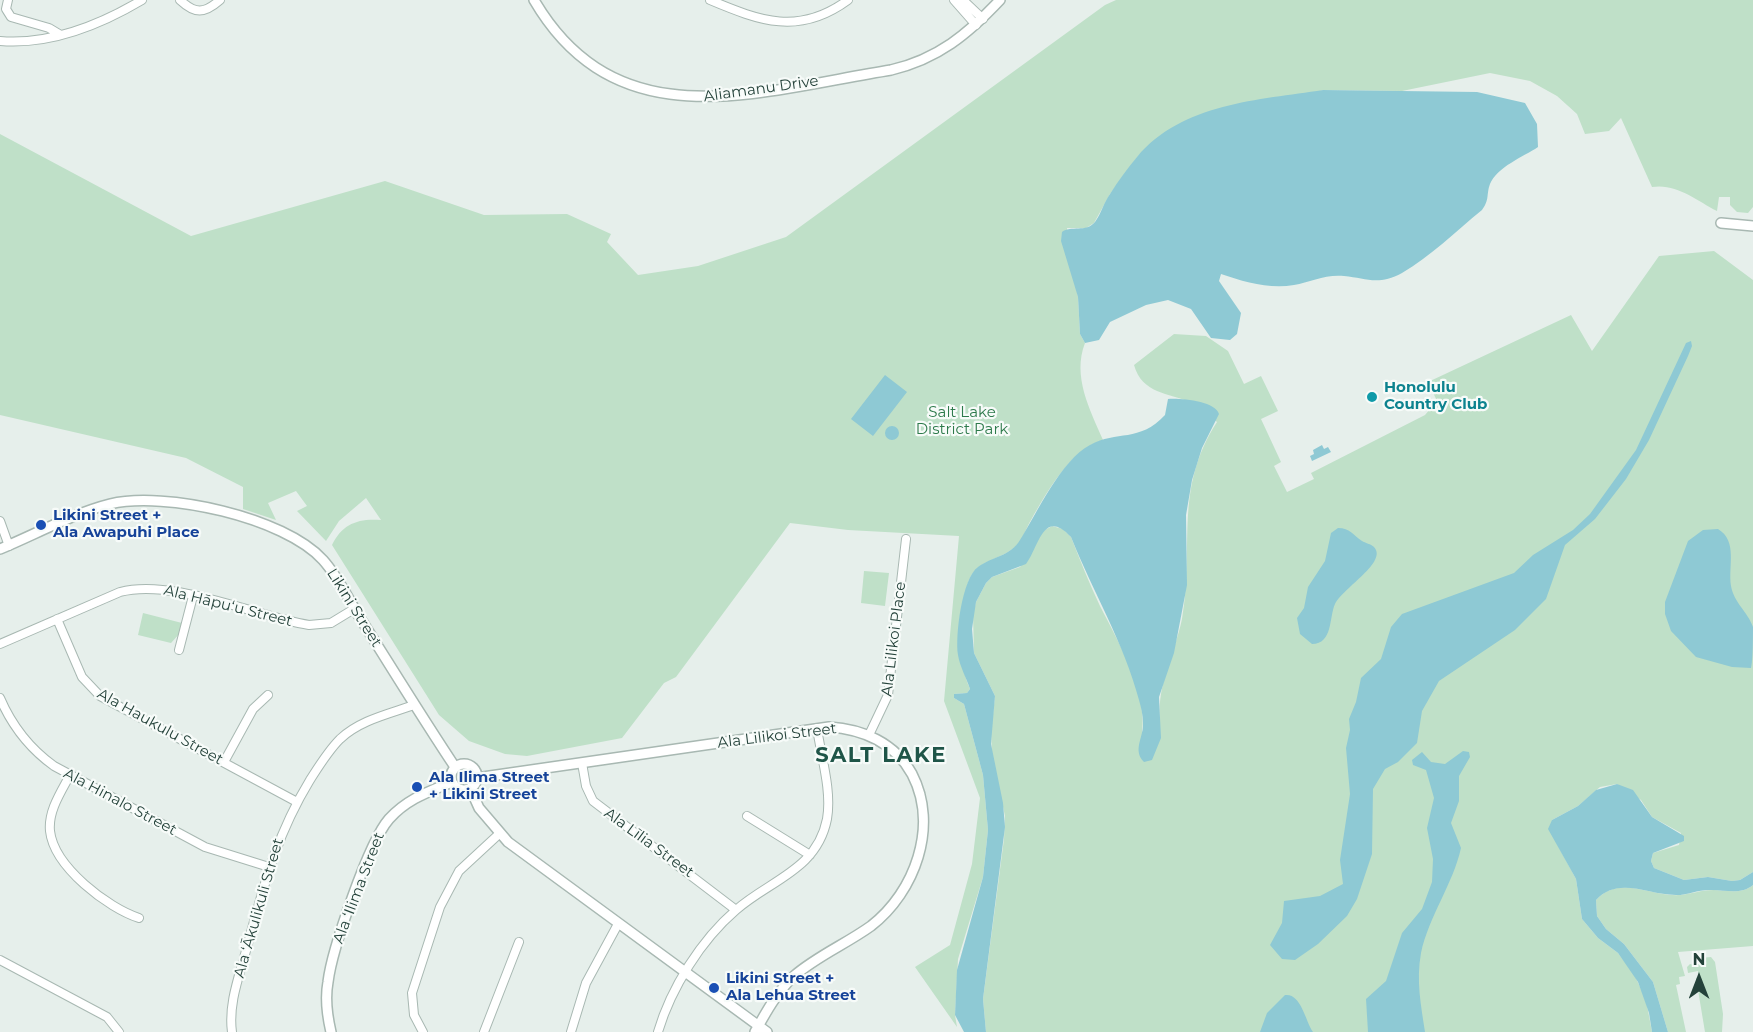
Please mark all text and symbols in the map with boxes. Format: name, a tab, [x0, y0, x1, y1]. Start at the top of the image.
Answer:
street label: Aliamanu Drive	[702, 72, 820, 106]
place label: Honolulu Country Club	[1384, 379, 1487, 414]
marker: Honolulu Country Club	[1365, 390, 1379, 404]
park label: Salt Lake District Park	[916, 404, 1008, 439]
place label: Likini Street + Ala Awapuhi Place	[53, 507, 199, 542]
marker: Likini Street + Ala Awapuhi Place	[34, 518, 48, 532]
street label: Likini Street	[323, 565, 385, 651]
street label: Ala Hāpuʻu Street	[162, 581, 294, 631]
street label: Ala Lilikoi Place	[878, 581, 910, 697]
street label: Ala Haukulu Street	[94, 685, 226, 769]
street label: Ala Lilikoi Street	[716, 720, 838, 752]
district label: SALT LAKE	[815, 743, 947, 769]
street label: Ala Hinalo Street	[60, 765, 180, 839]
place label: Ala Ilima Street + Likini Street	[429, 769, 550, 804]
marker: Ala Ilima Street + Likini Street	[410, 780, 424, 794]
street label: Ala Līlia Street	[601, 804, 697, 882]
street label: Ala ʻIlima Street	[329, 830, 389, 946]
street label: Ala ʻĀkulikuli Street	[230, 836, 288, 980]
north arrow	[1669, 948, 1729, 1008]
text: N	[1693, 950, 1705, 969]
place label: Likini Street + Ala Lehua Street	[726, 970, 856, 1005]
marker: Likini Street + Ala Lehua Street	[707, 981, 721, 995]

